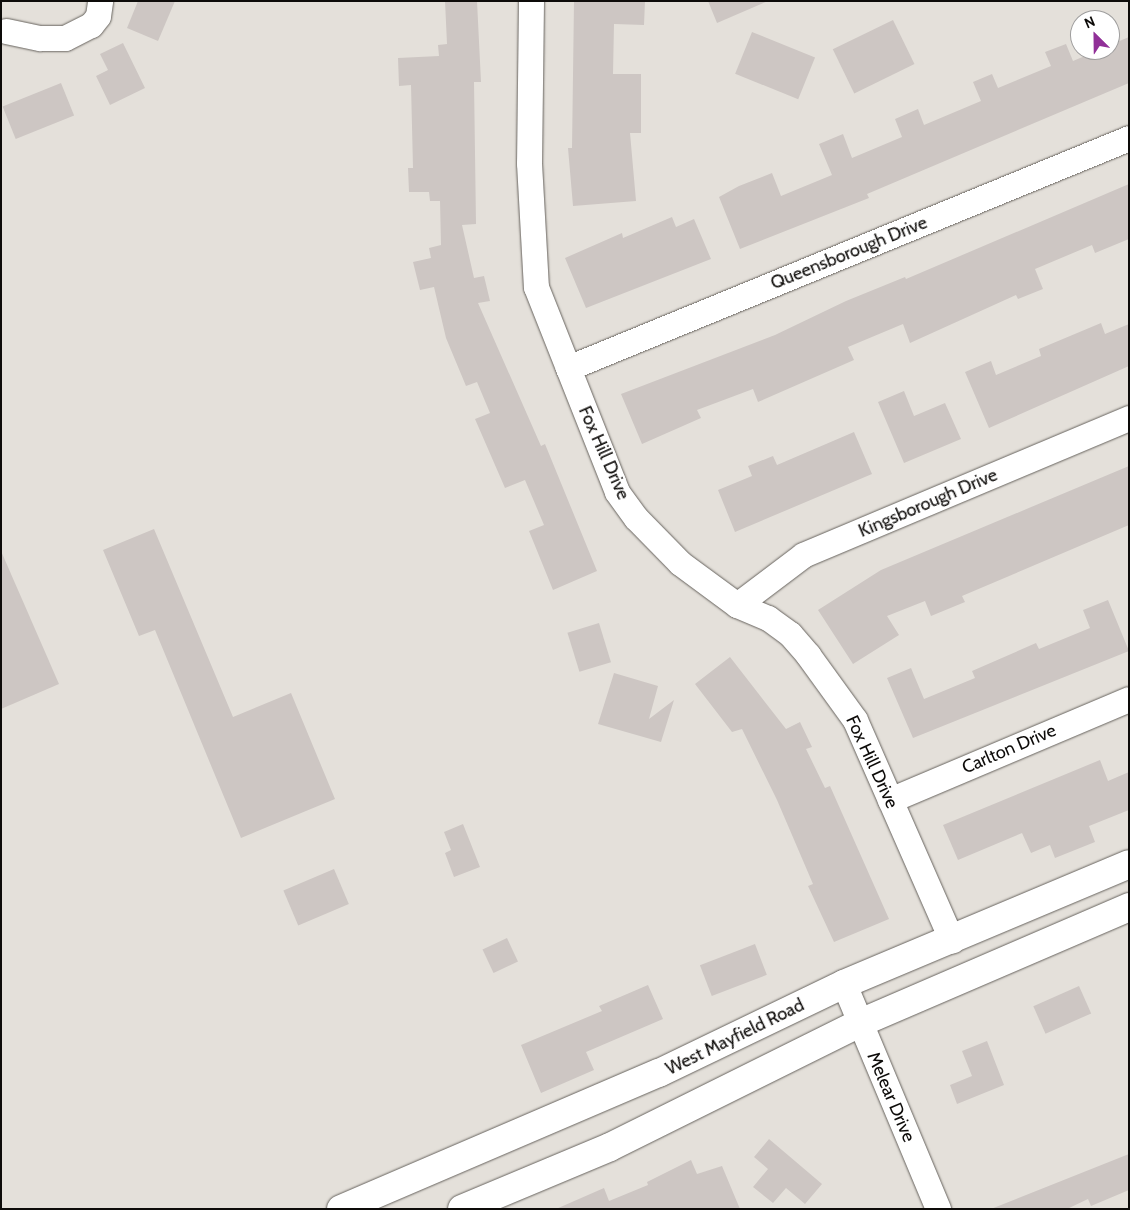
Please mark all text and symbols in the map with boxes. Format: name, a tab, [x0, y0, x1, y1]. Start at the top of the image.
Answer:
north arrow	[1070, 10, 1120, 60]
text: N	[1081, 12, 1098, 32]
street label: Queensborough Drive	[768, 212, 930, 294]
street label: Fox Hill Drive	[574, 403, 634, 503]
street label: Kingsborough Drive	[855, 464, 1001, 542]
street label: Fox Hill Drive	[841, 712, 903, 812]
street label: Carlton Drive	[959, 720, 1059, 778]
street label: West Mayfield Road	[662, 994, 808, 1080]
street label: Melear Drive	[862, 1049, 920, 1145]

